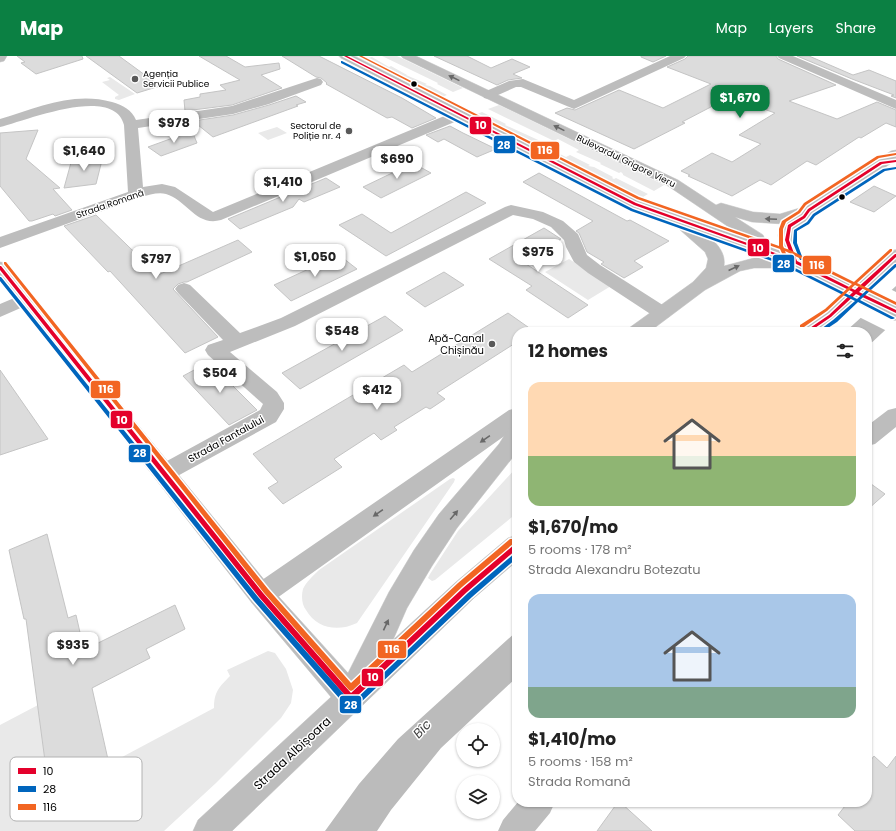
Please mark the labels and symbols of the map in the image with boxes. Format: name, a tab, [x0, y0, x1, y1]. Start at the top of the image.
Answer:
place label: Agenția Servicii Publice	[143, 68, 210, 90]
marker: Agenția Servicii Publice	[130, 74, 140, 84]
one-way arrow	[448, 75, 459, 81]
unlabelled marker	[409, 79, 419, 89]
pin: $1,670	[707, 85, 773, 119]
pin: $978	[150, 110, 198, 144]
line badge: 10	[469, 116, 492, 135]
text: 10	[475, 117, 487, 133]
place label: Sectorul de Poliție nr. 4	[290, 120, 341, 142]
one-way arrow	[553, 125, 564, 131]
marker: Sectorul de Poliție nr. 4	[344, 126, 354, 136]
street label: Bulevardul Grigore Vieru	[574, 132, 678, 190]
line badge: 28	[493, 135, 516, 154]
text: 28	[497, 137, 511, 153]
pin: $1,640	[51, 138, 117, 172]
line badge: 116	[530, 141, 560, 160]
text: 116	[537, 142, 553, 158]
pin: $690	[373, 146, 421, 180]
pin: $1,410	[250, 169, 316, 203]
street label: Strada Romană	[74, 187, 146, 221]
unlabelled marker	[837, 192, 847, 202]
one-way arrow	[765, 215, 777, 222]
line badge: 10	[747, 238, 770, 257]
pin: $975	[514, 239, 562, 273]
text: 10	[752, 240, 764, 256]
pin: $1,050	[282, 244, 348, 278]
pin: $797	[132, 246, 180, 280]
line badge: 28	[772, 254, 795, 273]
line badge: 116	[802, 255, 832, 275]
text: 28	[777, 256, 791, 272]
text: 116	[809, 257, 825, 273]
one-way arrow	[729, 265, 740, 271]
pin: $548	[318, 318, 366, 352]
place label: Apă-Canal Chișinău	[428, 331, 484, 358]
marker: Apă-Canal Chișinău	[487, 339, 497, 349]
pin: $504	[196, 360, 244, 394]
pin: $412	[353, 377, 401, 411]
line badge: 116	[90, 380, 121, 399]
text: 116	[98, 381, 114, 397]
line badge: 10	[110, 410, 133, 429]
text: 10	[116, 412, 128, 428]
street label: Strada Fantalului	[185, 412, 267, 466]
one-way arrow	[480, 435, 490, 443]
line badge: 28	[128, 444, 151, 463]
text: 28	[133, 445, 147, 461]
one-way arrow	[373, 509, 384, 517]
one-way arrow	[449, 509, 458, 520]
one-way arrow	[383, 619, 389, 631]
pin: $935	[49, 632, 97, 666]
line badge: 116	[377, 640, 407, 659]
text: 116	[384, 641, 400, 657]
line badge: 10	[361, 668, 384, 687]
text: 10	[367, 669, 379, 685]
line badge: 28	[339, 695, 362, 714]
text: 28	[344, 697, 358, 713]
street label: Strada Albișoara	[250, 713, 334, 793]
water label: Bîc	[409, 715, 436, 742]
legend	[10, 757, 142, 821]
text: 10	[43, 763, 54, 779]
text: 28	[43, 781, 56, 797]
text: 116	[43, 799, 57, 815]

